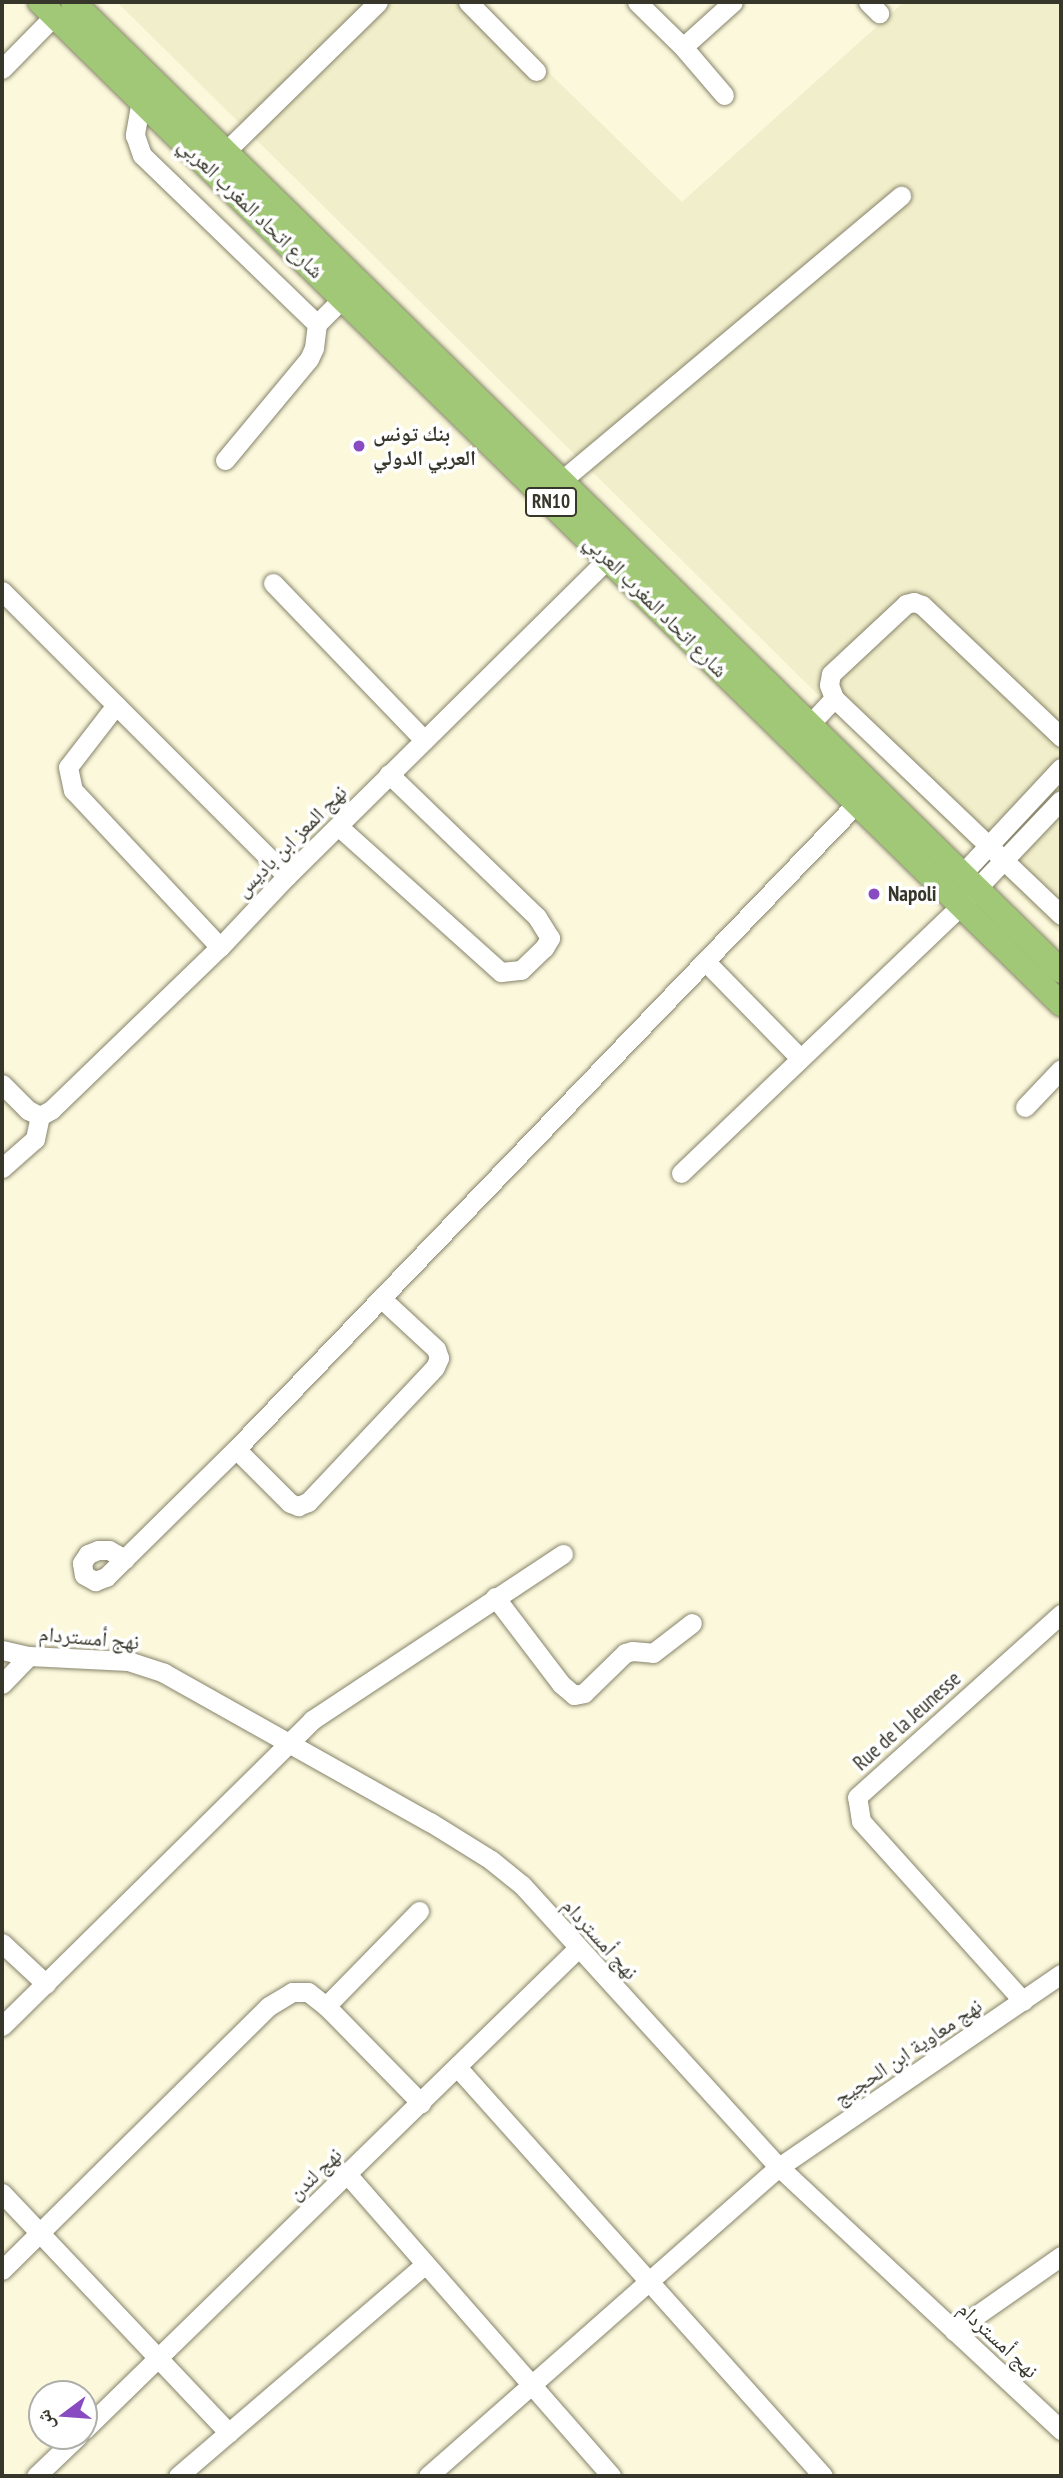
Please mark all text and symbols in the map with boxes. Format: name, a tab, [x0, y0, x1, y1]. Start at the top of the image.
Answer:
street label: شارع اتحاد المغرب العربي	[173, 132, 329, 284]
place label: بنك تونس العربي الدولي	[373, 421, 476, 471]
marker: بنك تونس العربي الدولي	[351, 438, 367, 454]
road number: RN10	[525, 486, 577, 517]
street label: شارع اتحاد المغرب العربي	[579, 529, 733, 683]
street label: نهج المعز ابن باديس	[230, 780, 352, 902]
place label: Napoli	[888, 881, 937, 907]
marker: Napoli	[866, 886, 882, 902]
street label: نهج أمستردام	[38, 1621, 140, 1655]
street label: Rue de la Jeunesse	[848, 1666, 966, 1776]
street label: نهج أمستردام	[557, 1893, 643, 1985]
street label: نهج معاوية ابن الحجيج	[829, 1993, 987, 2111]
street label: نهج لندن	[283, 2142, 347, 2206]
street label: نهج أمستردام	[953, 2296, 1043, 2384]
north arrow	[28, 2380, 98, 2450]
text: ش	[30, 2407, 59, 2433]

